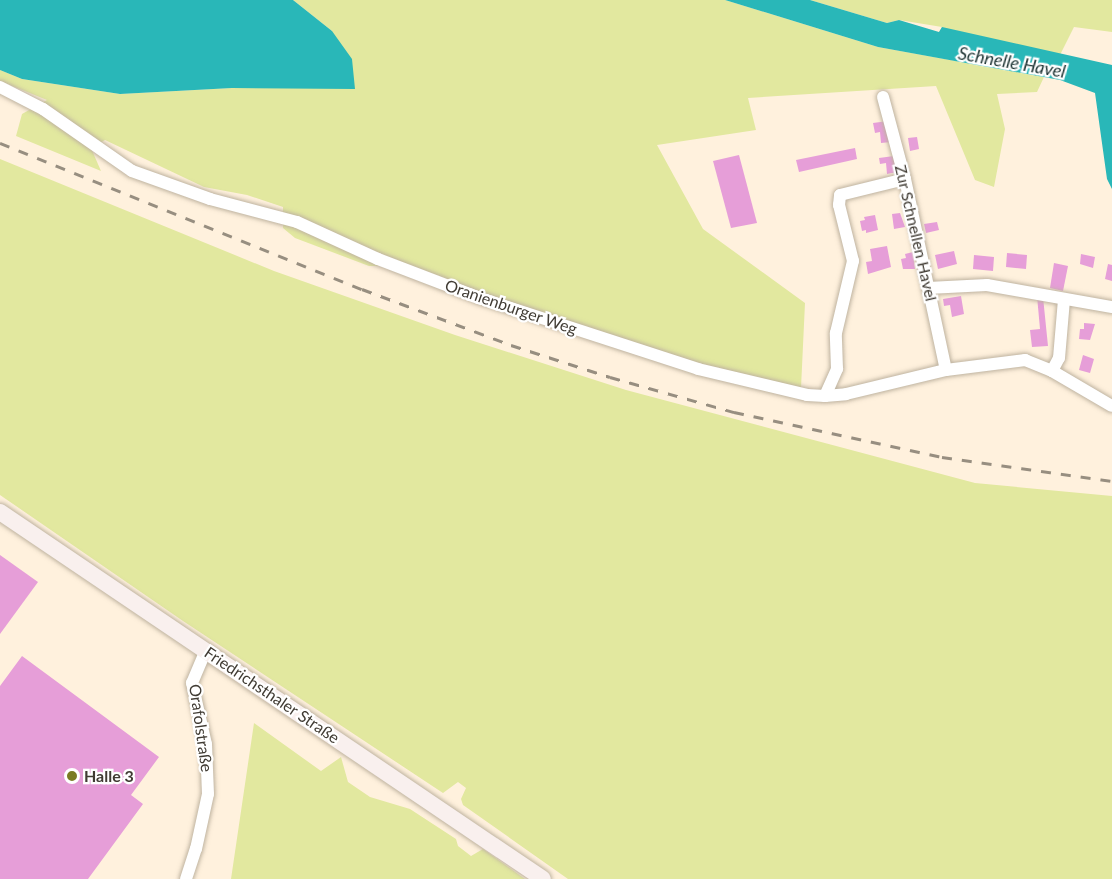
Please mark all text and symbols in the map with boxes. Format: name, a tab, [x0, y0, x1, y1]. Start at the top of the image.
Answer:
water label: Schnelle Havel	[957, 42, 1067, 82]
street label: Zur Schnellen Havel	[891, 163, 941, 303]
street label: Oranienburger Weg	[442, 275, 580, 339]
street label: Friedrichsthaler Straße	[201, 643, 343, 747]
street label: Orafolstraße	[185, 683, 217, 773]
place label: Halle 3	[84, 766, 134, 786]
marker: Halle 3	[65, 769, 79, 783]

